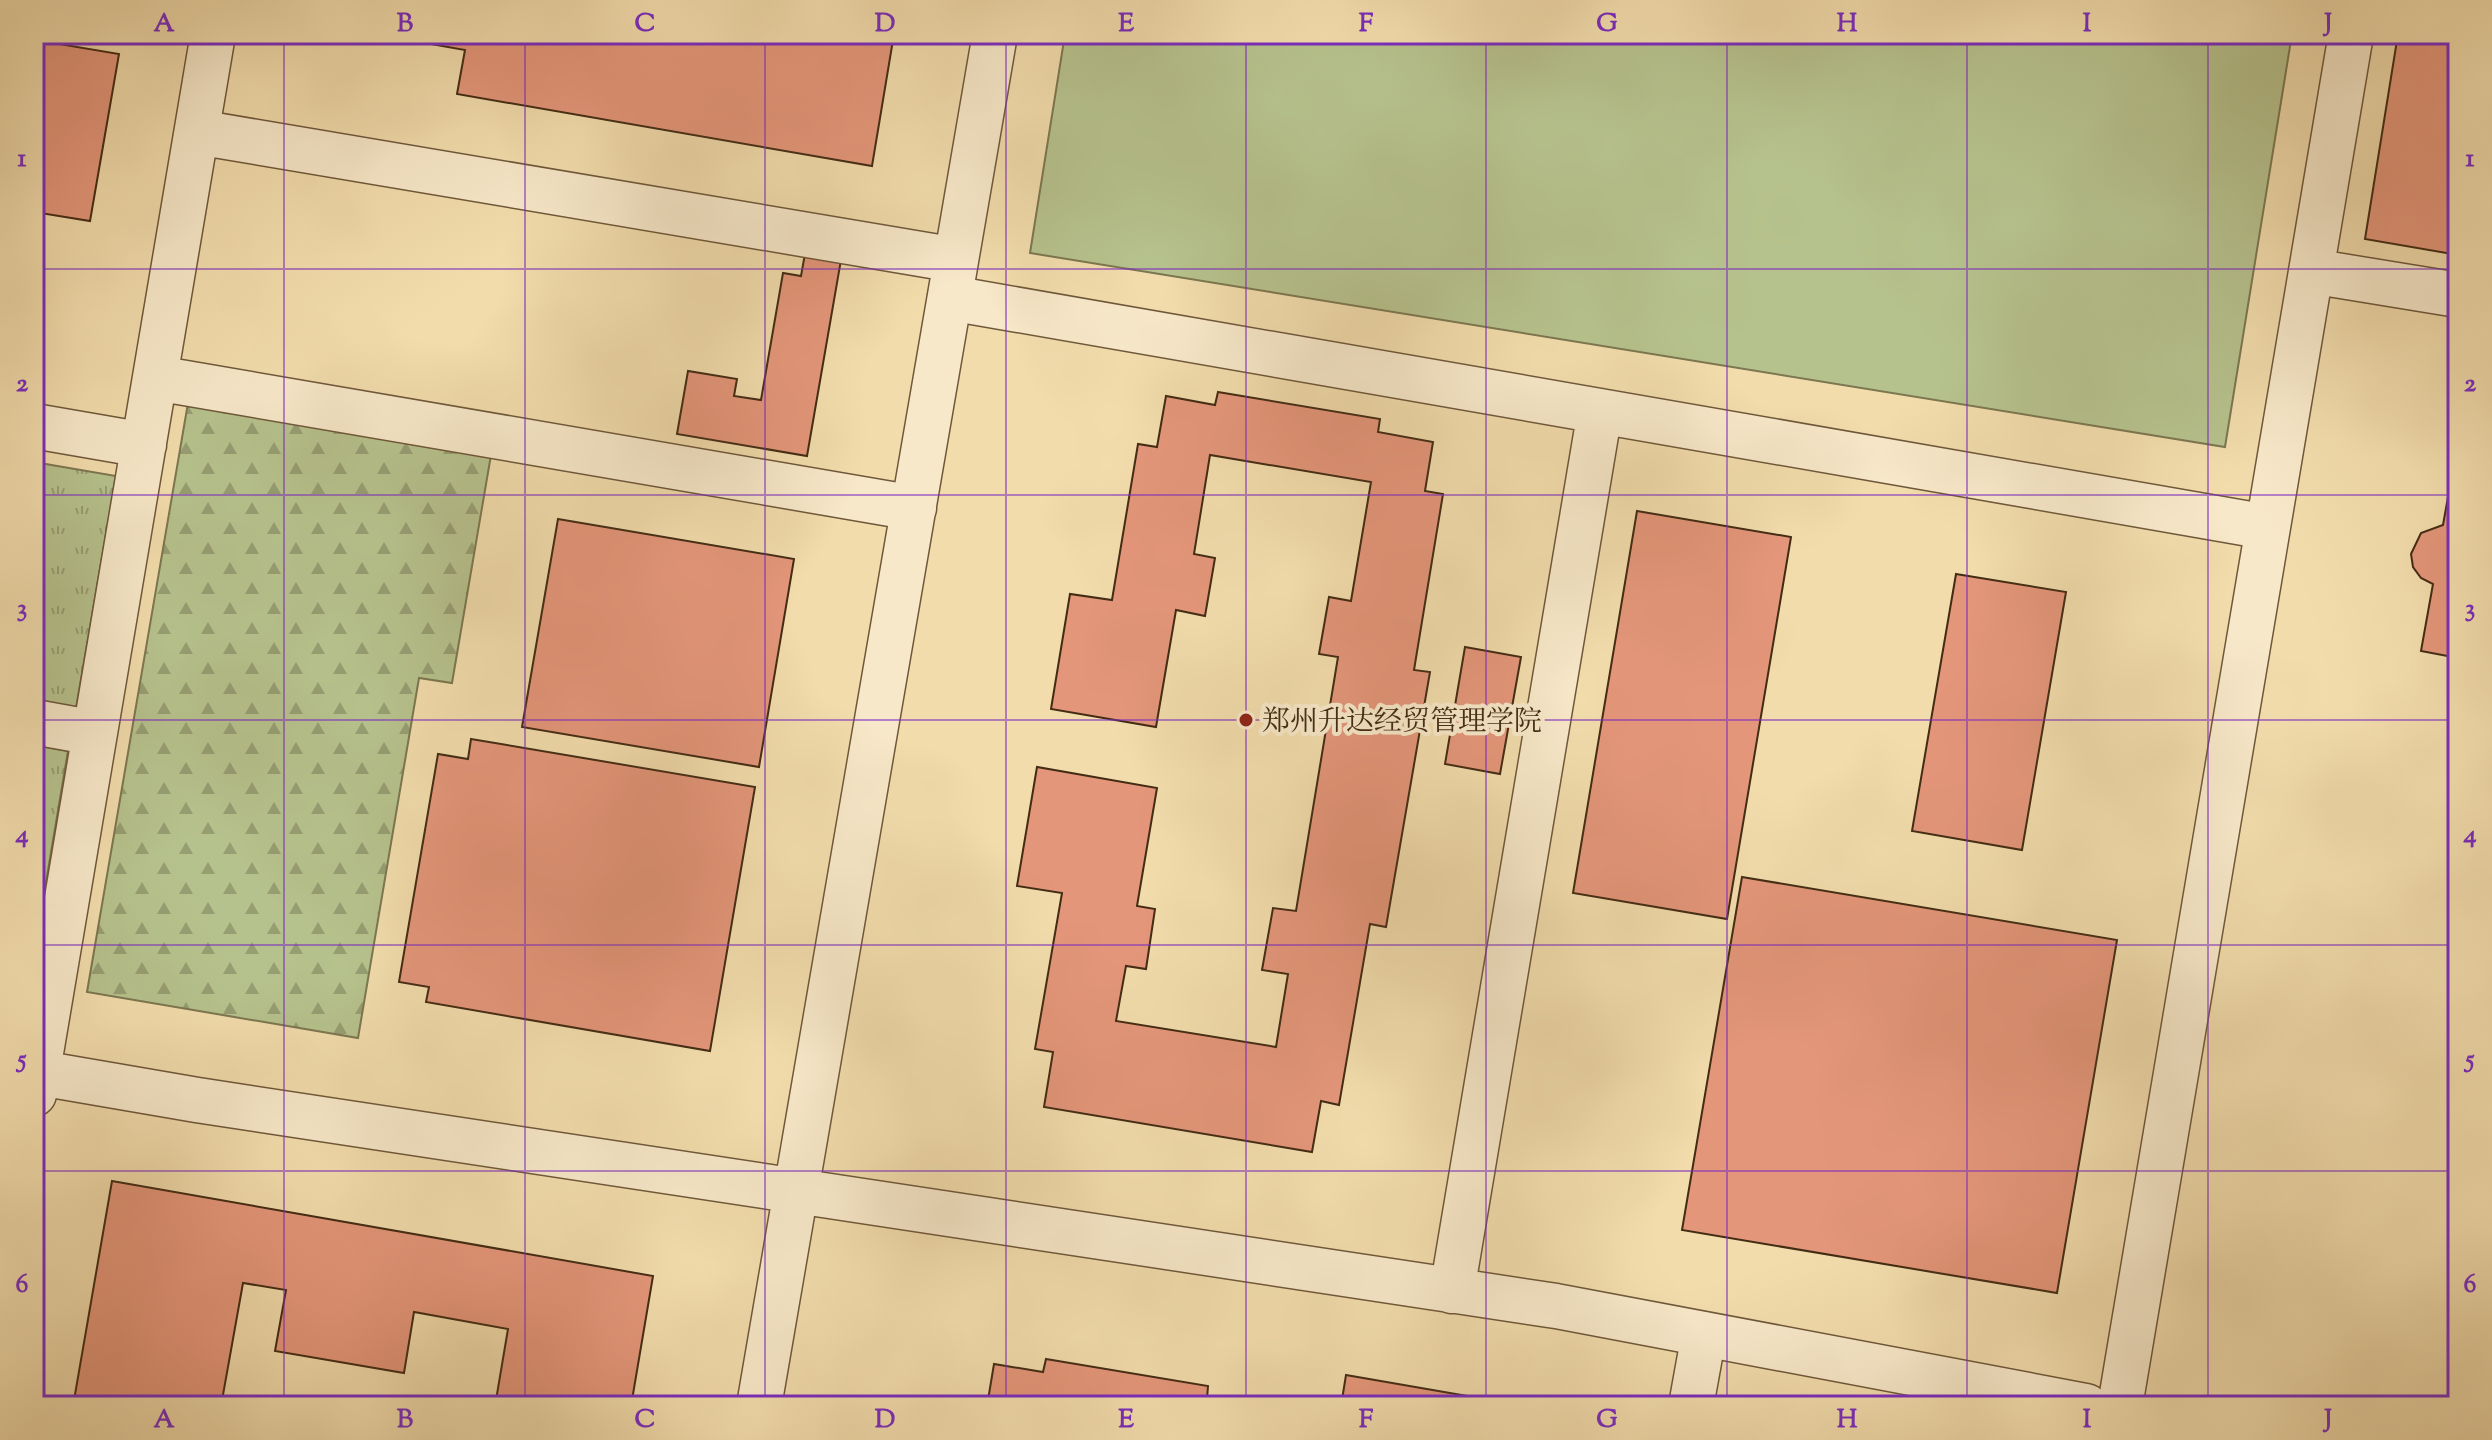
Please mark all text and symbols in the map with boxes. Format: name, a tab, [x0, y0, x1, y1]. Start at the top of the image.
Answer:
text: A	[153, 6, 175, 43]
text: B	[397, 6, 414, 43]
text: C	[635, 6, 655, 43]
text: D	[875, 6, 895, 43]
text: E	[1118, 6, 1134, 43]
text: F	[1359, 6, 1374, 43]
text: G	[1596, 6, 1618, 43]
text: H	[1837, 6, 1858, 43]
text: I	[2083, 6, 2092, 43]
text: J	[2322, 6, 2332, 43]
text: 1	[18, 141, 27, 178]
text: 1	[2466, 141, 2475, 178]
text: 2	[16, 366, 29, 403]
text: 2	[2464, 366, 2477, 403]
text: 3	[17, 591, 27, 628]
text: 3	[2465, 591, 2475, 628]
place label: 郑州升达经贸管理学院	[1262, 703, 1542, 743]
marker: 郑州升达经贸管理学院	[1237, 711, 1255, 729]
text: 4	[14, 817, 29, 854]
text: 4	[2462, 817, 2477, 854]
text: 5	[16, 1042, 27, 1079]
text: 5	[2464, 1042, 2475, 1079]
text: 6	[16, 1267, 29, 1304]
text: 6	[2464, 1267, 2477, 1304]
text: A	[153, 1402, 175, 1439]
text: B	[397, 1402, 414, 1439]
text: C	[635, 1402, 655, 1439]
text: D	[875, 1402, 895, 1439]
text: E	[1118, 1402, 1134, 1439]
text: F	[1359, 1402, 1374, 1439]
text: G	[1596, 1402, 1618, 1439]
text: H	[1837, 1402, 1858, 1439]
text: I	[2083, 1402, 2092, 1439]
text: J	[2322, 1402, 2332, 1439]

